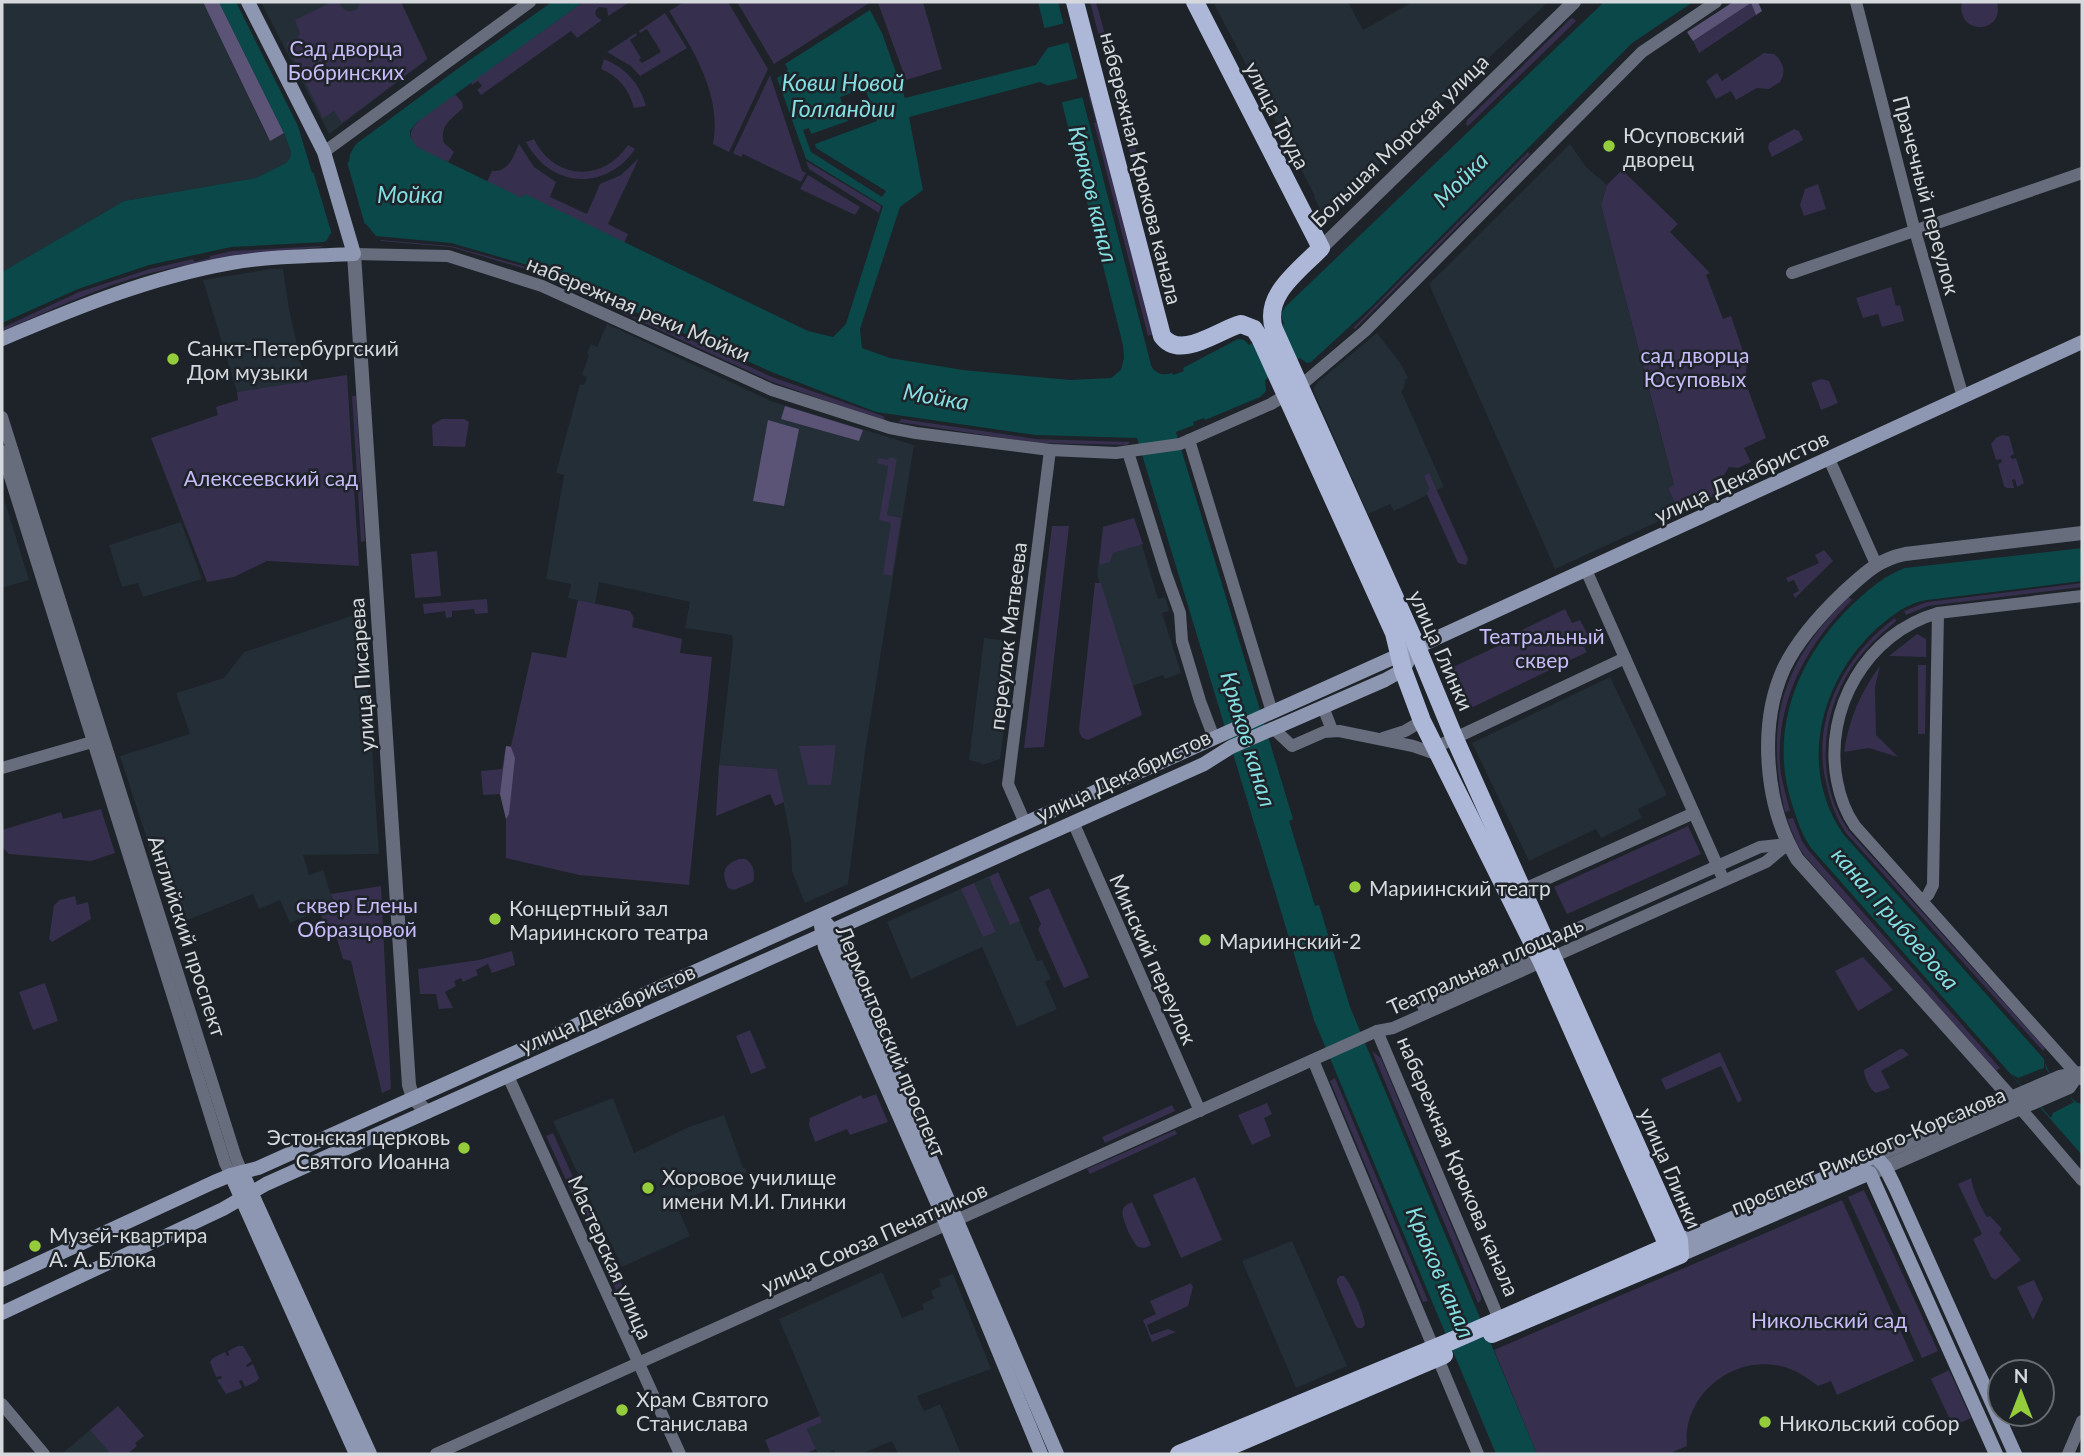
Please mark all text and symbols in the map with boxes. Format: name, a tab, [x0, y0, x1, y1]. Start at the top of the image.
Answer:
street label: набережная Крюкова канала	[1096, 29, 1188, 307]
park label: Сад дворца Бобринских	[288, 35, 405, 84]
street label: Большая Морская улица	[1305, 48, 1493, 232]
street label: улица Труда	[1240, 57, 1316, 173]
water label: Ковш Новой Голландии	[782, 68, 904, 122]
street label: Прачечный переулок	[1888, 93, 1966, 297]
place label: Юсуповский дворец	[1623, 122, 1745, 171]
water label: Крюков канал	[1063, 123, 1125, 265]
marker: Юсуповский дворец	[1601, 138, 1617, 154]
water label: Мойка	[1427, 146, 1493, 212]
water label: Мойка	[377, 180, 443, 208]
street label: набережная реки Мойки	[524, 250, 754, 366]
place label: Санкт-Петербургский Дом музыки	[187, 335, 399, 384]
park label: сад дворца Юсуповых	[1640, 342, 1750, 391]
marker: Санкт-Петербургский Дом музыки	[165, 351, 181, 367]
water label: Мойка	[901, 376, 971, 416]
street label: улица Декабристов	[1650, 425, 1832, 527]
park label: Алексеевский сад	[184, 465, 358, 490]
street label: переулок Матвеева	[983, 541, 1031, 731]
street label: улица Глинки	[1404, 586, 1480, 714]
street label: улица Писарева	[343, 597, 379, 753]
park label: Театральный сквер	[1479, 623, 1605, 672]
water label: Крюков канал	[1215, 668, 1283, 810]
street label: улица Декабристов	[1032, 724, 1214, 826]
street label: Английский проспект	[144, 832, 232, 1040]
water label: канал Грибоедова	[1826, 841, 1966, 995]
street label: Минский переулок	[1105, 870, 1203, 1048]
place label: Мариинский театр	[1369, 875, 1551, 900]
marker: Мариинский театр	[1347, 879, 1363, 895]
park label: сквер Елены Образцовой	[296, 892, 418, 941]
place label: Концертный зал Мариинского театра	[509, 895, 708, 944]
street label: Театральная площадь	[1383, 910, 1587, 1020]
marker: Концертный зал Мариинского театра	[487, 911, 503, 927]
street label: Лермонтовский проспект	[831, 921, 952, 1161]
place label: Мариинский-2	[1219, 928, 1361, 953]
marker: Мариинский-2	[1197, 932, 1213, 948]
street label: улица Декабристов	[515, 958, 699, 1058]
street label: набережная Крюкова канала	[1393, 1032, 1525, 1300]
street label: проспект Римского-Корсакова	[1727, 1081, 2009, 1219]
street label: улица Глинки	[1634, 1104, 1708, 1232]
place label: Эстонская церковь Святого Иоанна	[267, 1124, 450, 1173]
marker: Эстонская церковь Святого Иоанна	[456, 1140, 472, 1156]
place label: Хоровое училище имени М.И. Глинки	[662, 1164, 846, 1213]
street label: Мастерская улица	[564, 1171, 658, 1343]
street label: улица Союза Печатников	[757, 1176, 991, 1298]
marker: Хоровое училище имени М.И. Глинки	[640, 1180, 656, 1196]
water label: Крюков канал	[1401, 1202, 1481, 1342]
place label: Музей-квартира А. А. Блока	[49, 1222, 208, 1271]
marker: Музей-квартира А. А. Блока	[27, 1238, 43, 1254]
park label: Никольский сад	[1751, 1307, 1907, 1332]
north arrow	[1986, 1358, 2056, 1428]
text: N	[2014, 1364, 2028, 1387]
place label: Храм Святого Станислава	[636, 1386, 769, 1435]
marker: Храм Святого Станислава	[614, 1402, 630, 1418]
place label: Никольский собор	[1779, 1410, 1959, 1435]
marker: Никольский собор	[1757, 1414, 1773, 1430]

